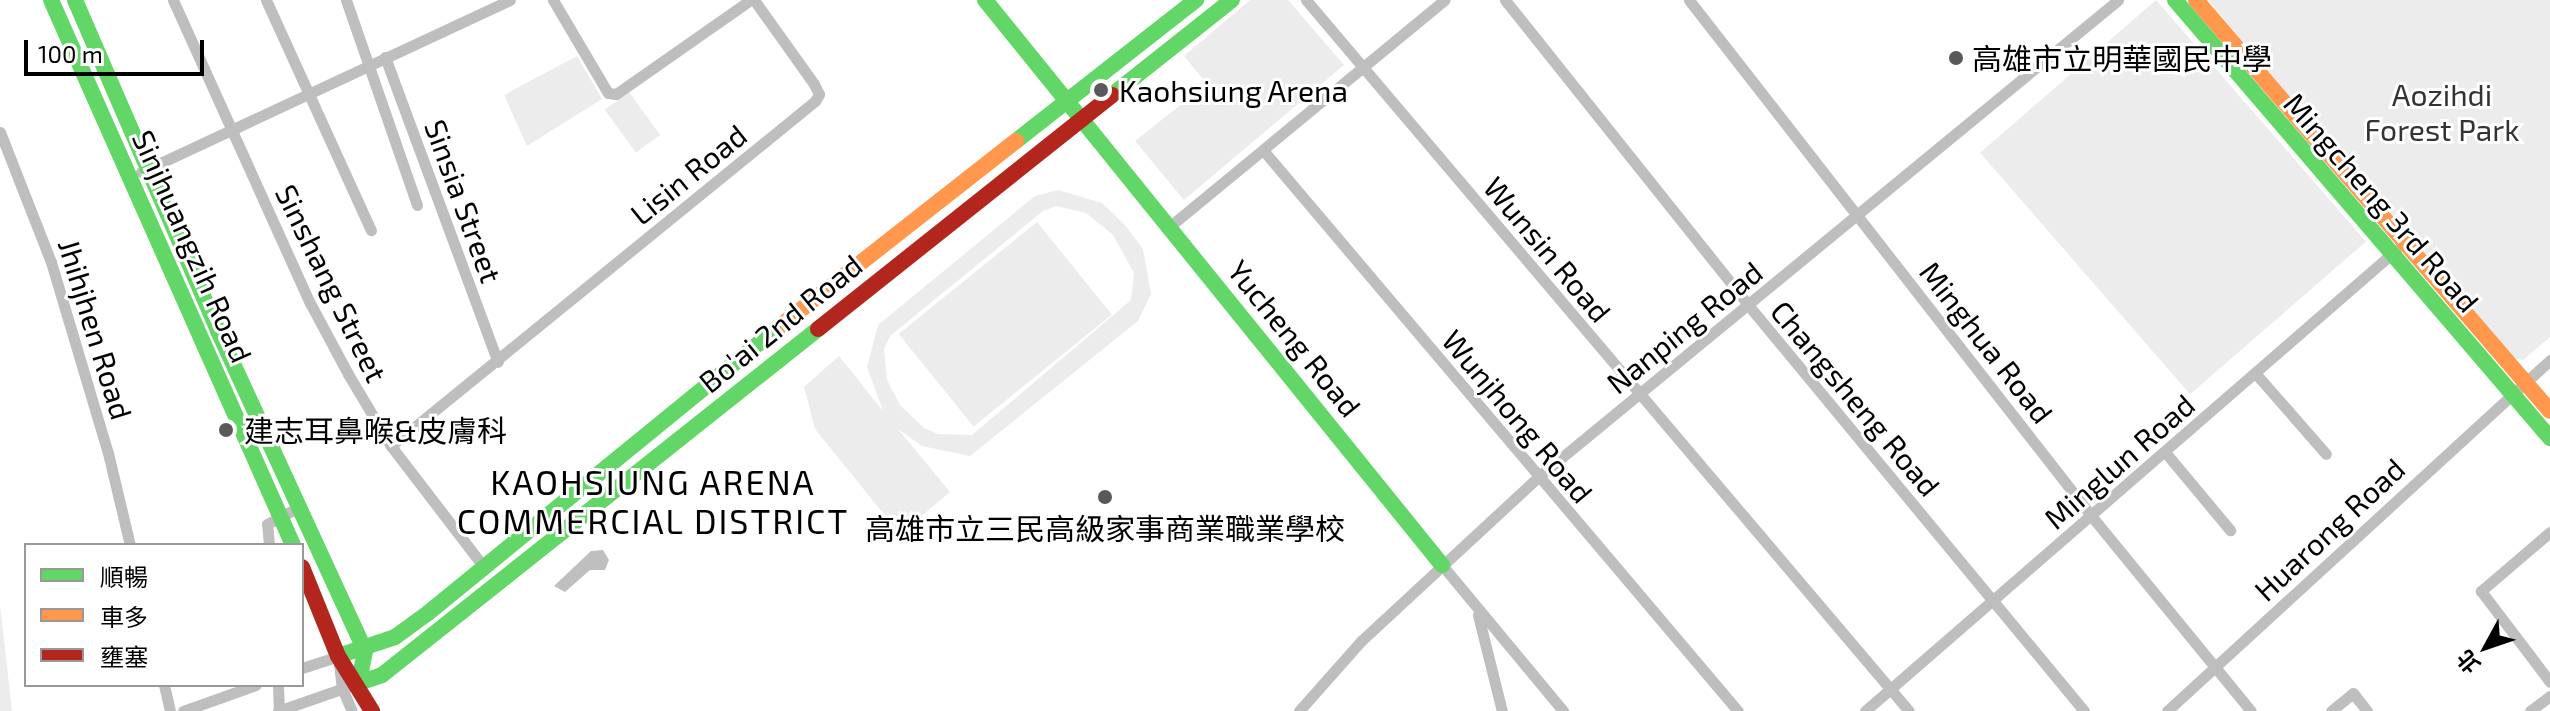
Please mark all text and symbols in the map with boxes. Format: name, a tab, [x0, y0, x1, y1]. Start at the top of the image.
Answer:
scale bar	[28, 24, 208, 74]
text: 100 m	[38, 39, 103, 68]
place label: 高雄市立明華國民中學	[1972, 40, 2272, 76]
marker: 高雄市立明華國民中學	[1947, 49, 1965, 67]
place label: Kaohsiung Arena	[1119, 72, 1349, 108]
park label: Aozihdi Forest Park	[2364, 76, 2520, 146]
marker: Kaohsiung Arena	[1090, 79, 1112, 101]
street label: Mingcheng 3rd Road	[2277, 85, 2487, 319]
street label: Sinsia Street	[418, 115, 510, 287]
street label: Lisin Road	[623, 116, 753, 232]
street label: Sinjhuangzih Road	[126, 124, 260, 368]
street label: Wunsin Road	[1477, 169, 1619, 329]
street label: Sinshang Street	[269, 178, 395, 388]
street label: Jhihjhen Road	[51, 234, 141, 424]
street label: Bo'ai 2nd Road	[691, 246, 869, 400]
street label: Yucheng Road	[1221, 253, 1369, 423]
street label: Nanping Road	[1599, 253, 1769, 401]
street label: Minghua Road	[1913, 254, 2061, 430]
street label: Changsheng Road	[1764, 293, 1948, 503]
street label: Wunjhong Road	[1435, 322, 1601, 510]
street label: Minglun Road	[2037, 386, 2201, 536]
place label: 建志耳鼻喉&皮膚科	[244, 412, 507, 448]
marker: 建志耳鼻喉&皮膚科	[215, 419, 237, 441]
street label: Huarong Road	[2246, 450, 2412, 608]
district label: KAOHSIUNG ARENA COMMERCIAL DISTRICT	[456, 461, 850, 540]
marker: 高雄市立三民高級家事商業職業學校	[1096, 488, 1114, 506]
place label: 高雄市立三民高級家事商業職業學校	[865, 510, 1345, 546]
legend	[24, 543, 304, 687]
text: 順暢	[100, 562, 148, 591]
text: 車多	[100, 602, 148, 631]
north arrow	[2446, 607, 2526, 687]
text: 壅塞	[100, 642, 148, 671]
text: 北	[2451, 646, 2485, 679]

